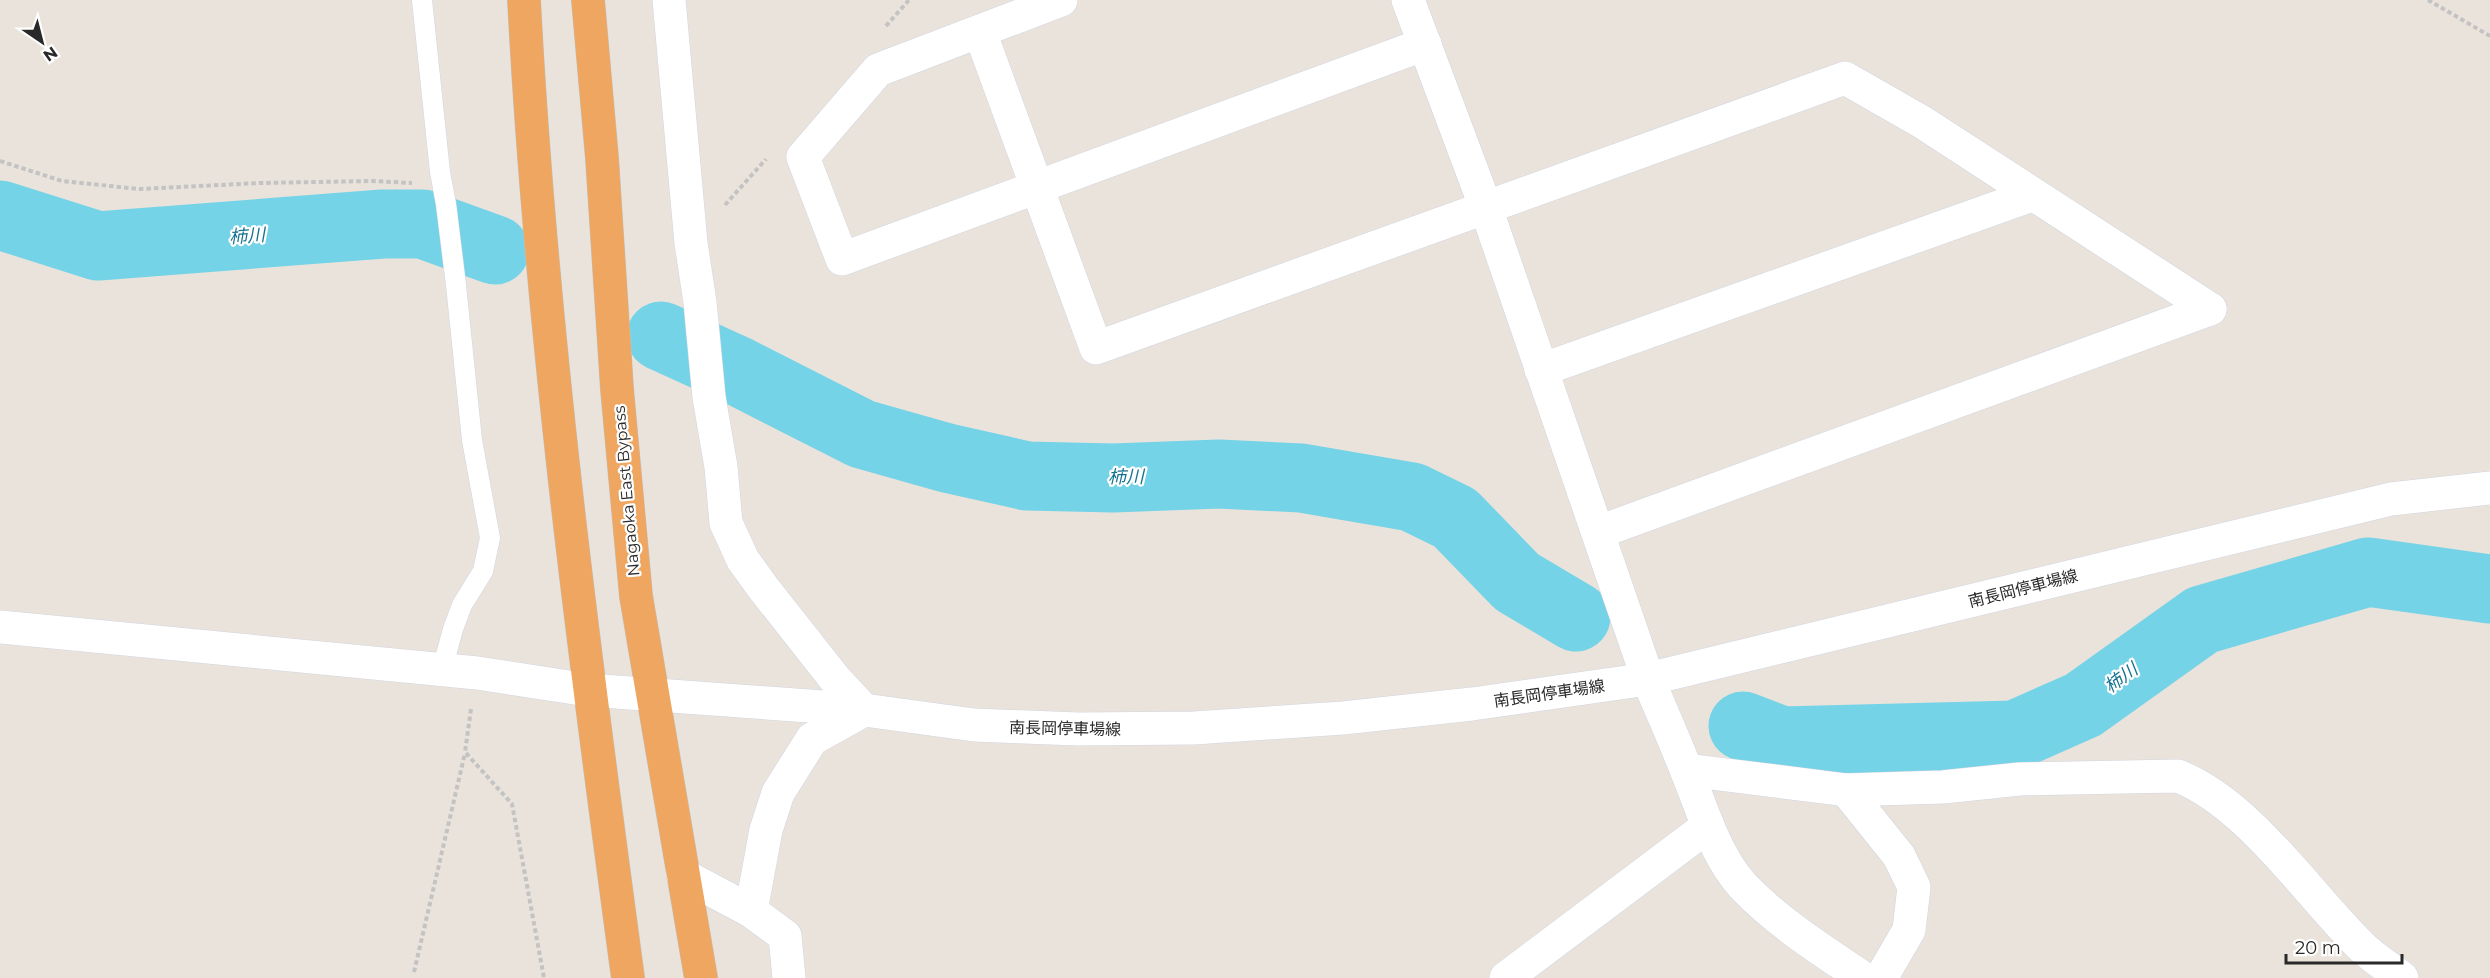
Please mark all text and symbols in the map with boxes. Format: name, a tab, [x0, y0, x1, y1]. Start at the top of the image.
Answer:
north arrow	[12, 12, 72, 72]
text: N	[40, 42, 61, 65]
water label: 柿川	[228, 224, 268, 248]
street label: Nagaoka East Bypass	[610, 405, 643, 577]
water label: 柿川	[1108, 466, 1146, 488]
street label: 南長岡停車場線	[1966, 566, 2080, 611]
water label: 柿川	[2100, 657, 2144, 697]
street label: 南長岡停車場線	[1492, 676, 1606, 711]
street label: 南長岡停車場線	[1009, 718, 1121, 739]
scale bar	[2286, 927, 2402, 965]
text: 20 m	[2295, 937, 2341, 959]

